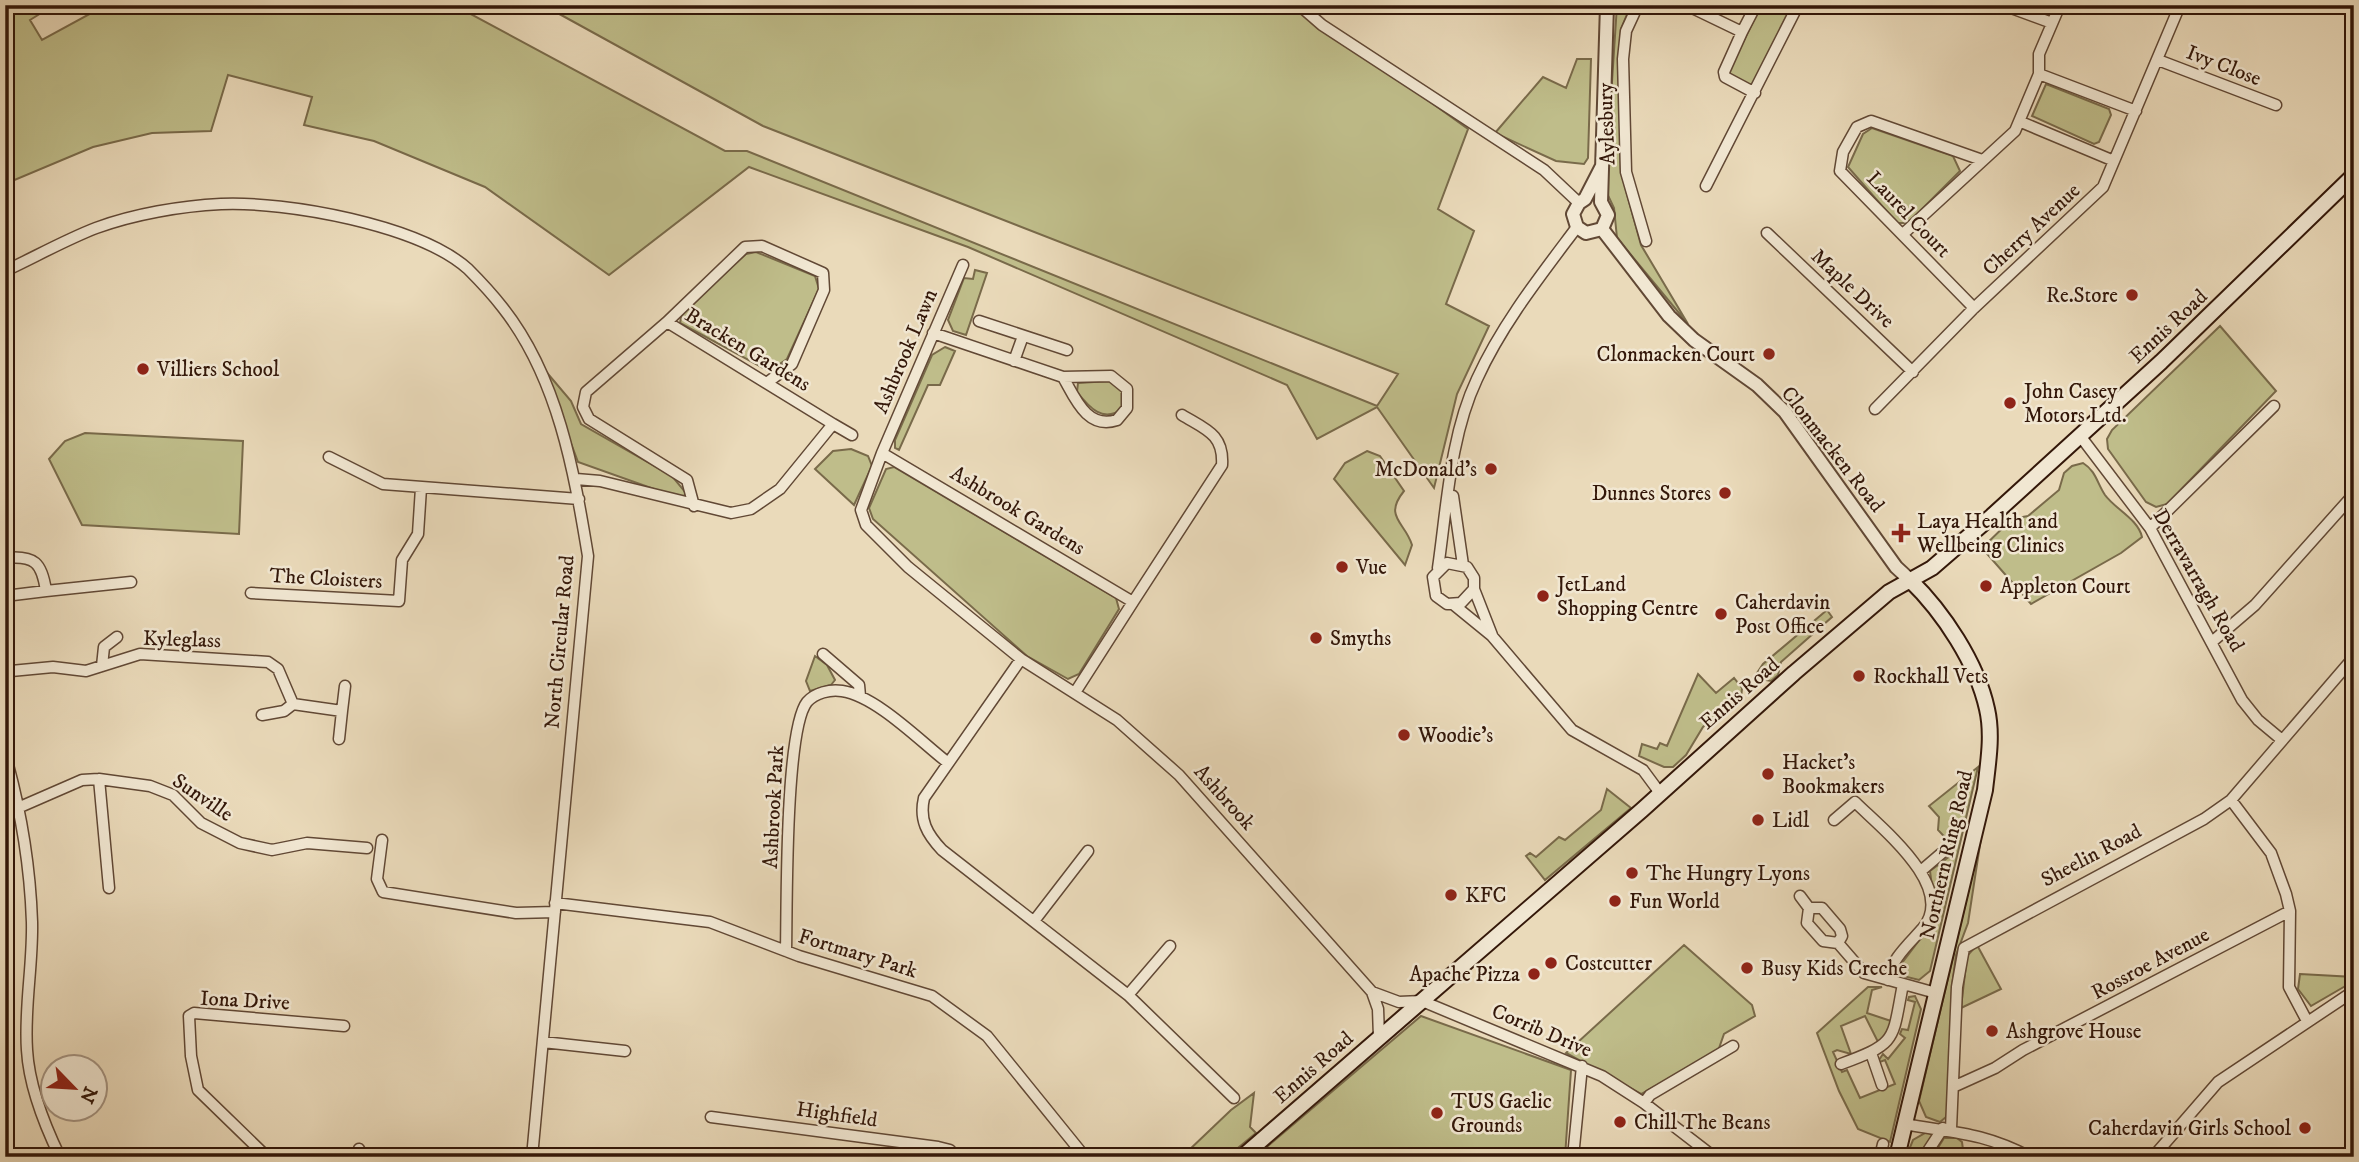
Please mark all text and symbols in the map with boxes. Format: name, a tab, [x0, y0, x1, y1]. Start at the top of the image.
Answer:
street label: Ivy Close	[2183, 40, 2265, 92]
street label: Aylesbury	[1593, 81, 1621, 166]
street label: Laurel Court	[1861, 166, 1956, 264]
street label: Cherry Avenue	[1977, 178, 2086, 282]
street label: Maple Drive	[1805, 244, 1900, 334]
place label: Re.Store	[2046, 283, 2118, 309]
street label: Ennis Road	[2124, 284, 2213, 369]
street label: Ashbrook Lawn	[868, 285, 944, 417]
marker: Re.Store	[2124, 287, 2140, 303]
street label: Bracken Gardens	[680, 302, 815, 398]
place label: Clonmacken Court	[1597, 342, 1755, 368]
marker: Clonmacken Court	[1761, 346, 1777, 362]
place label: Villiers School	[156, 357, 280, 383]
marker: Villiers School	[135, 361, 151, 377]
place label: John Casey Motors Ltd.	[2022, 379, 2127, 429]
street label: Clonmacken Road	[1775, 381, 1890, 518]
marker: John Casey Motors Ltd.	[2002, 395, 2018, 411]
place label: McDonald's	[1374, 457, 1477, 483]
street label: Ashbrook Gardens	[945, 460, 1090, 561]
marker: McDonald's	[1483, 461, 1499, 477]
place label: Dunnes Stores	[1592, 481, 1711, 507]
marker: Dunnes Stores	[1717, 485, 1733, 501]
street label: Derravarragh Road	[2147, 504, 2250, 657]
place label: Laya Health and Wellbeing Clinics	[1916, 509, 2064, 559]
marker: Laya Health and Wellbeing Clinics	[1891, 523, 1911, 543]
street label: North Circular Road	[539, 554, 581, 730]
place label: Vue	[1355, 555, 1387, 581]
marker: Vue	[1334, 559, 1350, 575]
street label: The Cloisters	[269, 563, 383, 595]
place label: JetLand Shopping Centre	[1555, 572, 1698, 622]
place label: Appleton Court	[2000, 574, 2131, 600]
marker: Appleton Court	[1978, 578, 1994, 594]
marker: JetLand Shopping Centre	[1535, 588, 1551, 604]
place label: Caherdavin Post Office	[1735, 590, 1830, 640]
marker: Caherdavin Post Office	[1713, 606, 1729, 622]
street label: Kyleglass	[143, 626, 221, 654]
place label: Smyths	[1330, 626, 1391, 652]
marker: Smyths	[1308, 630, 1324, 646]
street label: Ennis Road	[1694, 652, 1785, 735]
place label: Rockhall Vets	[1873, 664, 1988, 690]
marker: Rockhall Vets	[1851, 668, 1867, 684]
place label: Woodie's	[1417, 723, 1493, 749]
marker: Woodie's	[1396, 727, 1412, 743]
street label: Ashbrook Park	[758, 744, 790, 869]
place label: Hacket's Bookmakers	[1782, 750, 1885, 800]
street label: Ashbrook	[1188, 759, 1261, 836]
marker: Hacket's Bookmakers	[1760, 766, 1776, 782]
street label: Sunville	[167, 768, 238, 828]
street label: Northern Ring Road	[1915, 768, 1979, 942]
place label: Lidl	[1772, 808, 1810, 834]
marker: Lidl	[1750, 812, 1766, 828]
street label: Sheelin Road	[2037, 818, 2147, 893]
place label: The Hungry Lyons	[1646, 861, 1810, 887]
marker: The Hungry Lyons	[1624, 865, 1640, 881]
place label: KFC	[1465, 883, 1507, 909]
marker: KFC	[1443, 887, 1459, 903]
place label: Fun World	[1629, 889, 1720, 915]
marker: Fun World	[1607, 893, 1623, 909]
street label: Rossroe Avenue	[2087, 922, 2214, 1006]
street label: Fortmary Park	[795, 924, 921, 985]
place label: Costcutter	[1565, 951, 1652, 977]
marker: Costcutter	[1543, 955, 1559, 971]
place label: Busy Kids Creche	[1761, 956, 1907, 982]
marker: Busy Kids Creche	[1739, 960, 1755, 976]
place label: Apache Pizza	[1409, 962, 1520, 988]
marker: Apache Pizza	[1526, 966, 1542, 982]
street label: Iona Drive	[199, 986, 291, 1016]
street label: Corrib Drive	[1488, 998, 1596, 1064]
place label: Ashgrove House	[2006, 1019, 2142, 1045]
marker: Ashgrove House	[1984, 1023, 2000, 1039]
street label: Ennis Road	[1268, 1026, 1359, 1109]
north arrow	[38, 1054, 108, 1124]
text: N	[74, 1083, 102, 1107]
place label: TUS Gaelic Grounds	[1451, 1089, 1552, 1139]
street label: Highfield	[795, 1096, 880, 1134]
marker: TUS Gaelic Grounds	[1429, 1105, 1445, 1121]
place label: Chill The Beans	[1634, 1110, 1770, 1136]
marker: Chill The Beans	[1612, 1114, 1628, 1130]
place label: Caherdavin Girls School	[2088, 1116, 2292, 1142]
marker: Caherdavin Girls School	[2297, 1120, 2313, 1136]

